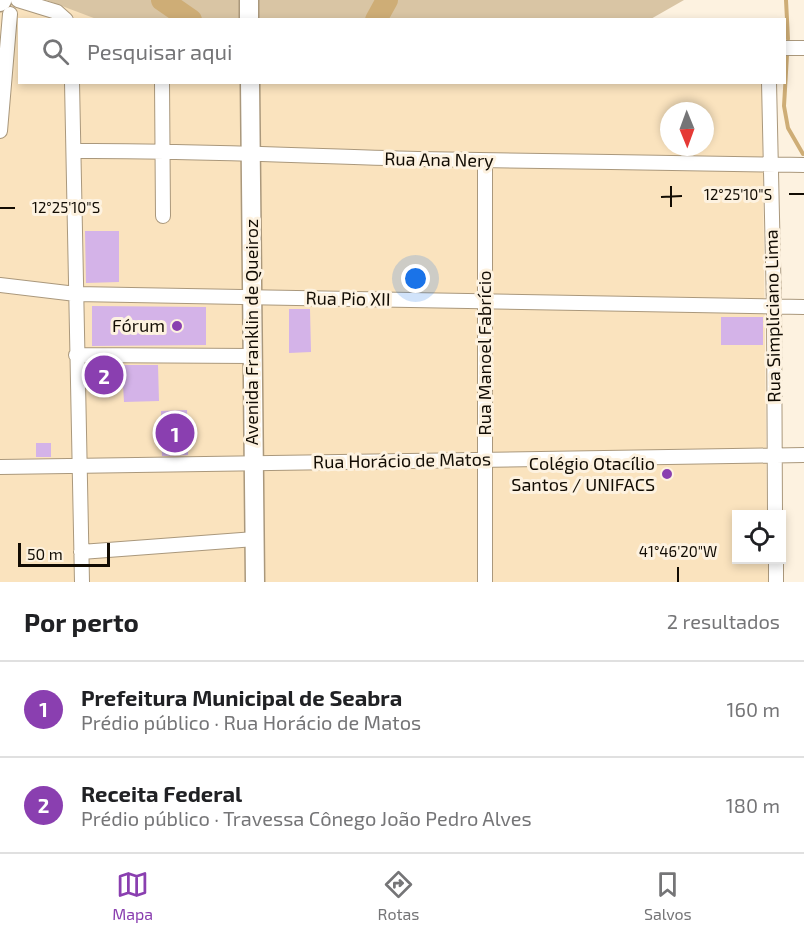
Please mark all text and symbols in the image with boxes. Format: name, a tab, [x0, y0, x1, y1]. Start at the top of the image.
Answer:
search box	[18, 18, 786, 84]
icon: search	[39, 35, 72, 68]
text: Pesquisar aqui	[87, 38, 233, 64]
north arrow	[660, 102, 714, 156]
street label: Rua Ana Nery	[384, 147, 494, 171]
text: 12°25'10"S	[704, 185, 772, 203]
text: 12°25'10"S	[32, 198, 100, 216]
street label: Avenida Franklin de Queiroz	[240, 219, 262, 445]
street label: Rua Simpliciano Lima	[759, 229, 785, 403]
your location	[401, 264, 430, 293]
street label: Rua Manoel Fabrício	[473, 271, 495, 435]
street label: Rua Pio XII	[305, 286, 391, 310]
place label: Fórum	[112, 314, 165, 336]
marker: Fórum	[170, 319, 184, 333]
pin: 2	[84, 352, 124, 398]
pin: 1	[156, 410, 195, 456]
street label: Rua Horácio de Matos	[313, 447, 491, 473]
place label: Colégio Otacílio Santos / UNIFACS	[511, 452, 655, 495]
marker: Colégio Otacílio Santos / UNIFACS	[660, 467, 674, 481]
map controls	[732, 510, 786, 564]
button: locate	[732, 510, 786, 564]
scale bar	[18, 540, 110, 568]
text: 41°46'20"W	[639, 542, 717, 560]
text: 50 m	[27, 544, 63, 563]
text: Por perto	[24, 606, 139, 637]
text: 2 resultados	[667, 609, 780, 633]
text: Prefeitura Municipal de Seabra	[81, 684, 402, 710]
text: 1	[39, 697, 48, 721]
text: 160 m	[727, 697, 780, 721]
text: Prédio público · Rua Horácio de Matos	[81, 710, 421, 734]
text: Receita Federal	[81, 780, 242, 806]
text: 2	[38, 793, 49, 817]
text: 180 m	[726, 793, 780, 817]
text: Prédio público · Travessa Cônego João Pedro Alves	[81, 806, 532, 830]
tab: Mapa	[112, 868, 153, 923]
tab: Rotas	[378, 868, 420, 923]
tab: Salvos	[644, 868, 692, 923]

